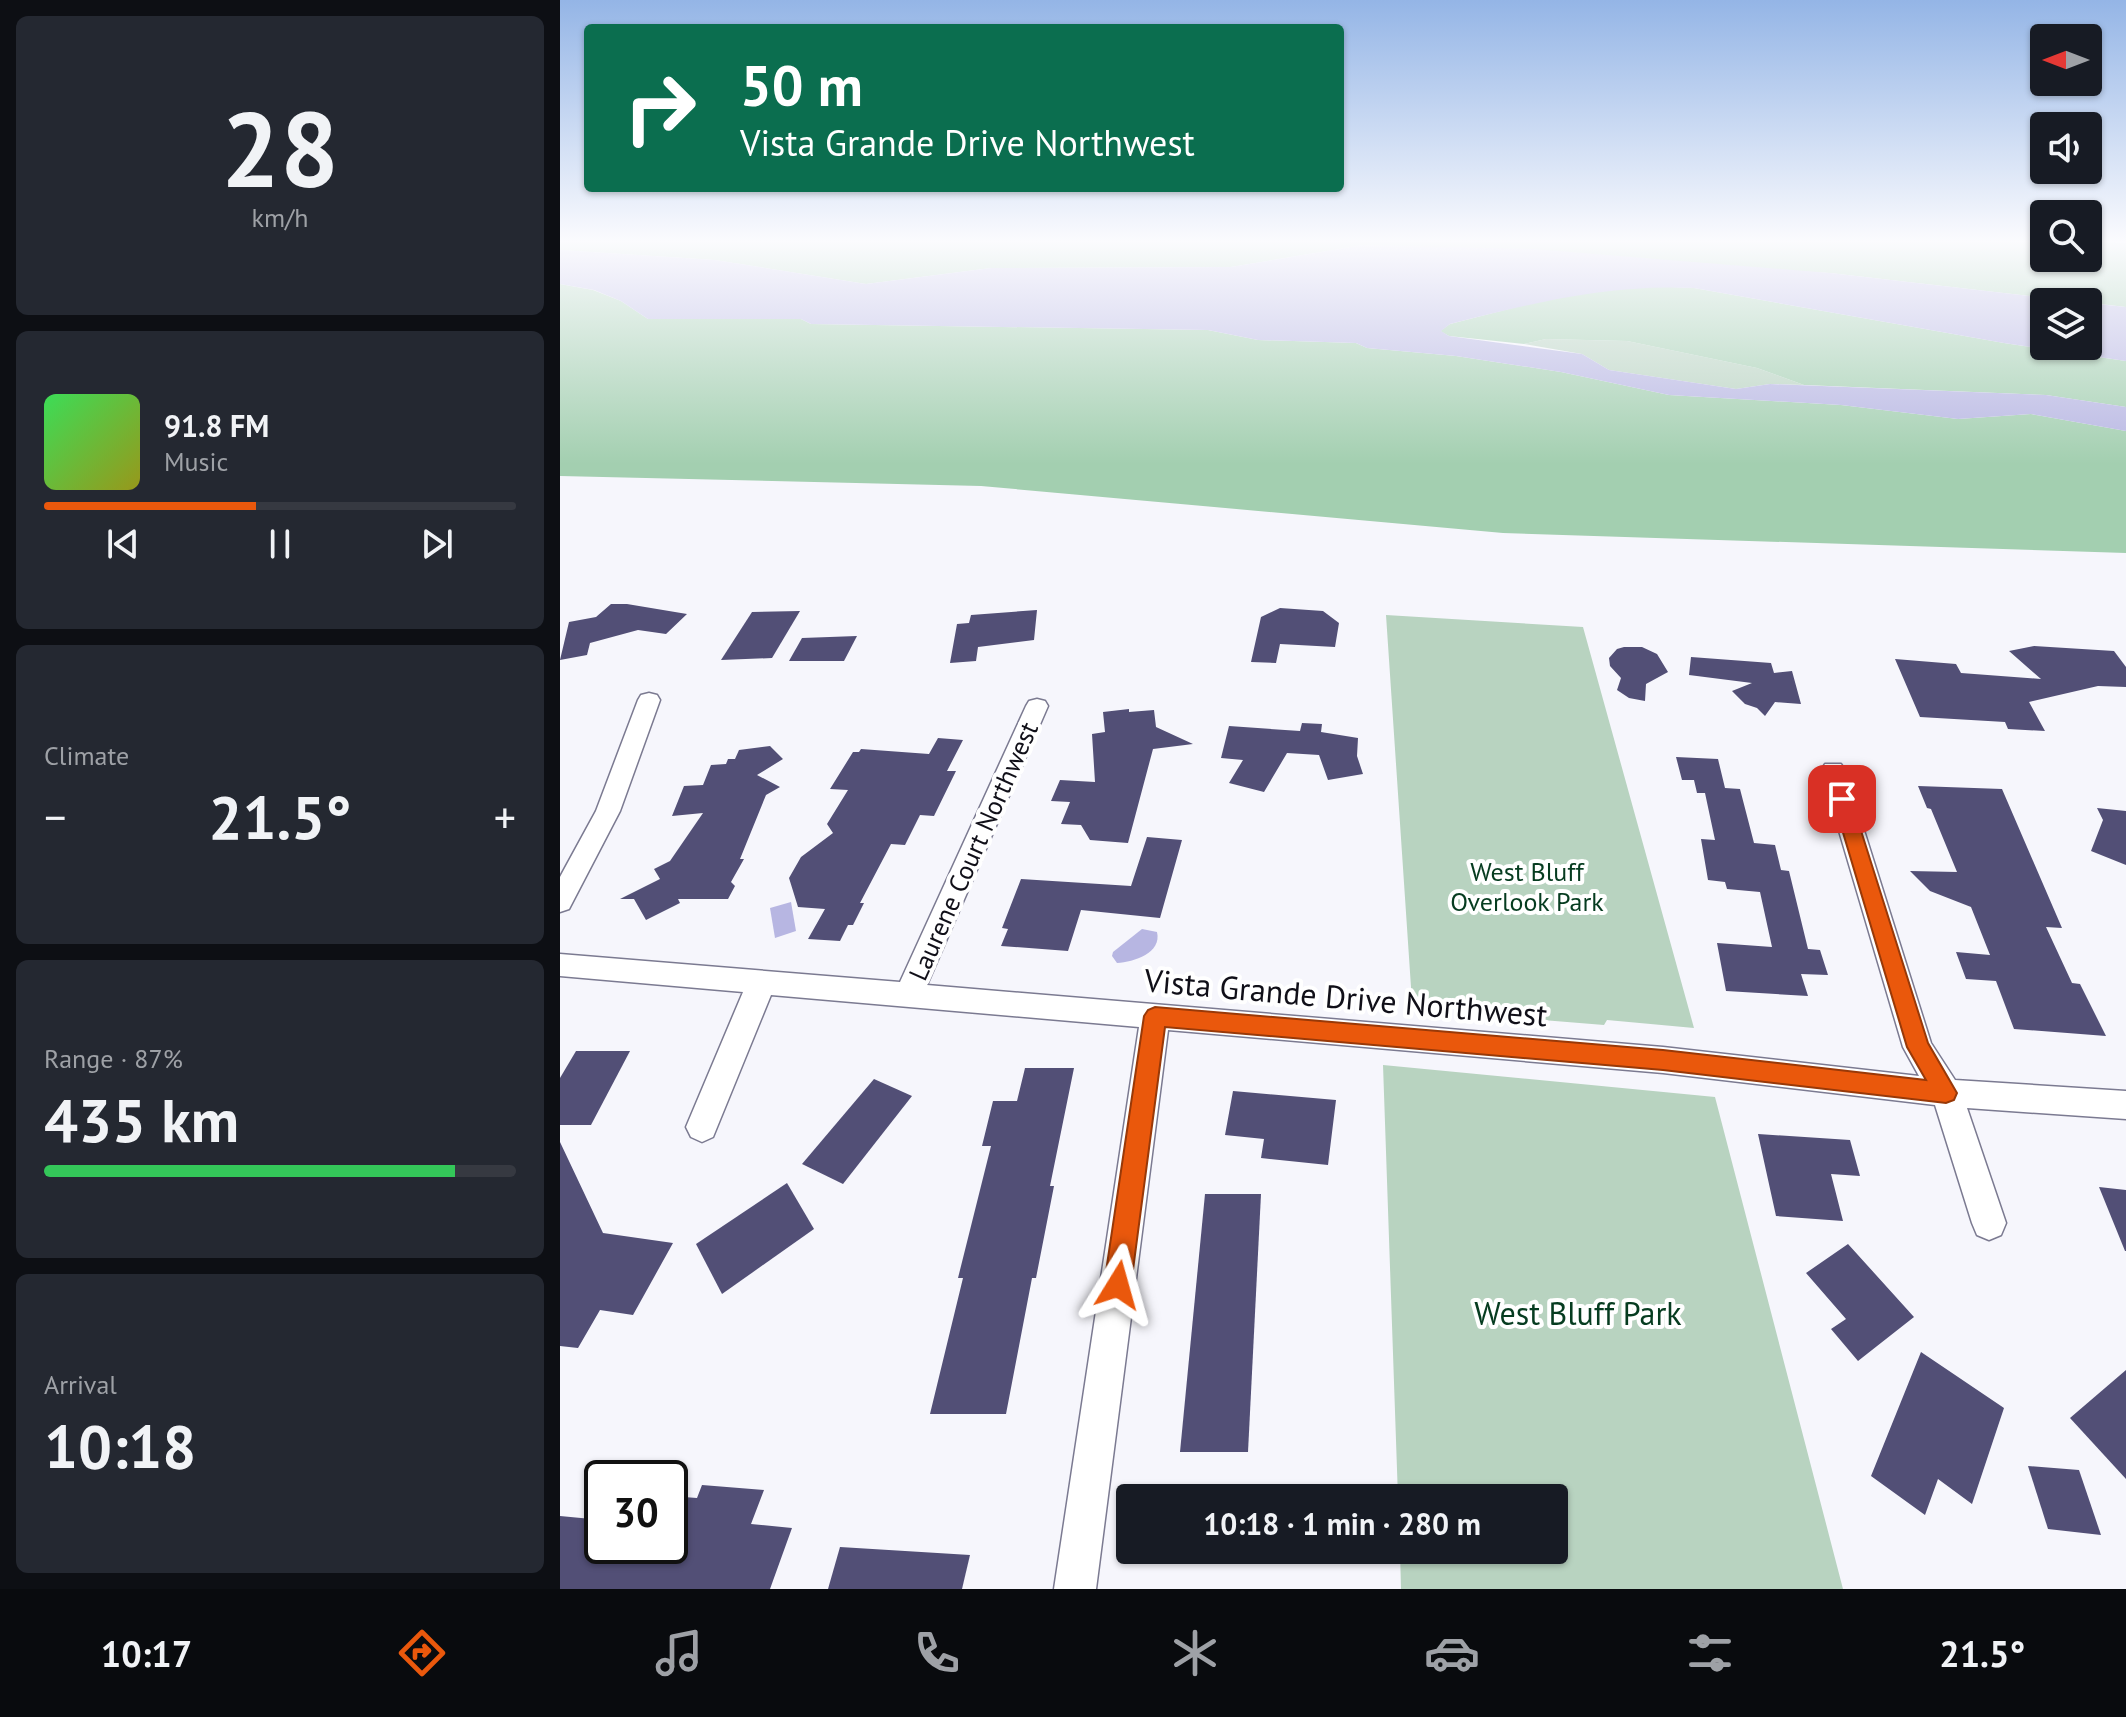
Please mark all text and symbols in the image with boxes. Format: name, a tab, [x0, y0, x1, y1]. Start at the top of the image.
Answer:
north arrow	[2030, 24, 2102, 96]
map controls	[2030, 24, 2102, 360]
text: 50 m	[740, 49, 863, 121]
icon: right	[608, 56, 712, 160]
text: 28	[221, 81, 339, 216]
button: sound	[2030, 112, 2102, 184]
text: Vista Grande Drive Northwest	[740, 119, 1195, 166]
button: search	[2030, 200, 2102, 272]
text: km/h	[252, 201, 309, 234]
button: layers	[2030, 288, 2102, 360]
text: 91.8 FM	[164, 406, 269, 445]
text: Music	[164, 445, 228, 478]
icon: previous	[101, 522, 145, 566]
icon: pause	[258, 522, 302, 566]
icon: next	[415, 522, 459, 566]
street label: Laurene Court Northwest	[901, 717, 1045, 985]
text: Climate	[44, 739, 129, 772]
pin	[1808, 765, 1876, 833]
icon: arrive	[1820, 777, 1864, 821]
text: 21.5°	[208, 778, 352, 856]
text: −	[44, 788, 66, 845]
text: +	[494, 788, 516, 845]
park label: West Bluff Overlook Park	[1450, 855, 1604, 918]
street label: Vista Grande Drive Northwest	[1142, 958, 1549, 1036]
text: Range · 87%	[44, 1042, 183, 1075]
text: 435 km	[44, 1081, 239, 1159]
position arrow	[1076, 1243, 1160, 1327]
park label: West Bluff Park	[1474, 1292, 1682, 1334]
text: Arrival	[44, 1368, 117, 1401]
text: 10:18	[44, 1407, 196, 1485]
speed limit sign: 30	[584, 1460, 688, 1564]
text: 10:18 · 1 min · 280 m	[1203, 1504, 1481, 1543]
icon: directions	[394, 1625, 450, 1681]
icon: music	[651, 1625, 707, 1681]
icon: phone	[909, 1625, 965, 1681]
icon: climate	[1167, 1625, 1223, 1681]
icon: car	[1424, 1625, 1480, 1681]
icon: filters	[1682, 1625, 1738, 1681]
text: 10:17	[101, 1630, 192, 1677]
text: 21.5°	[1939, 1630, 2025, 1677]

